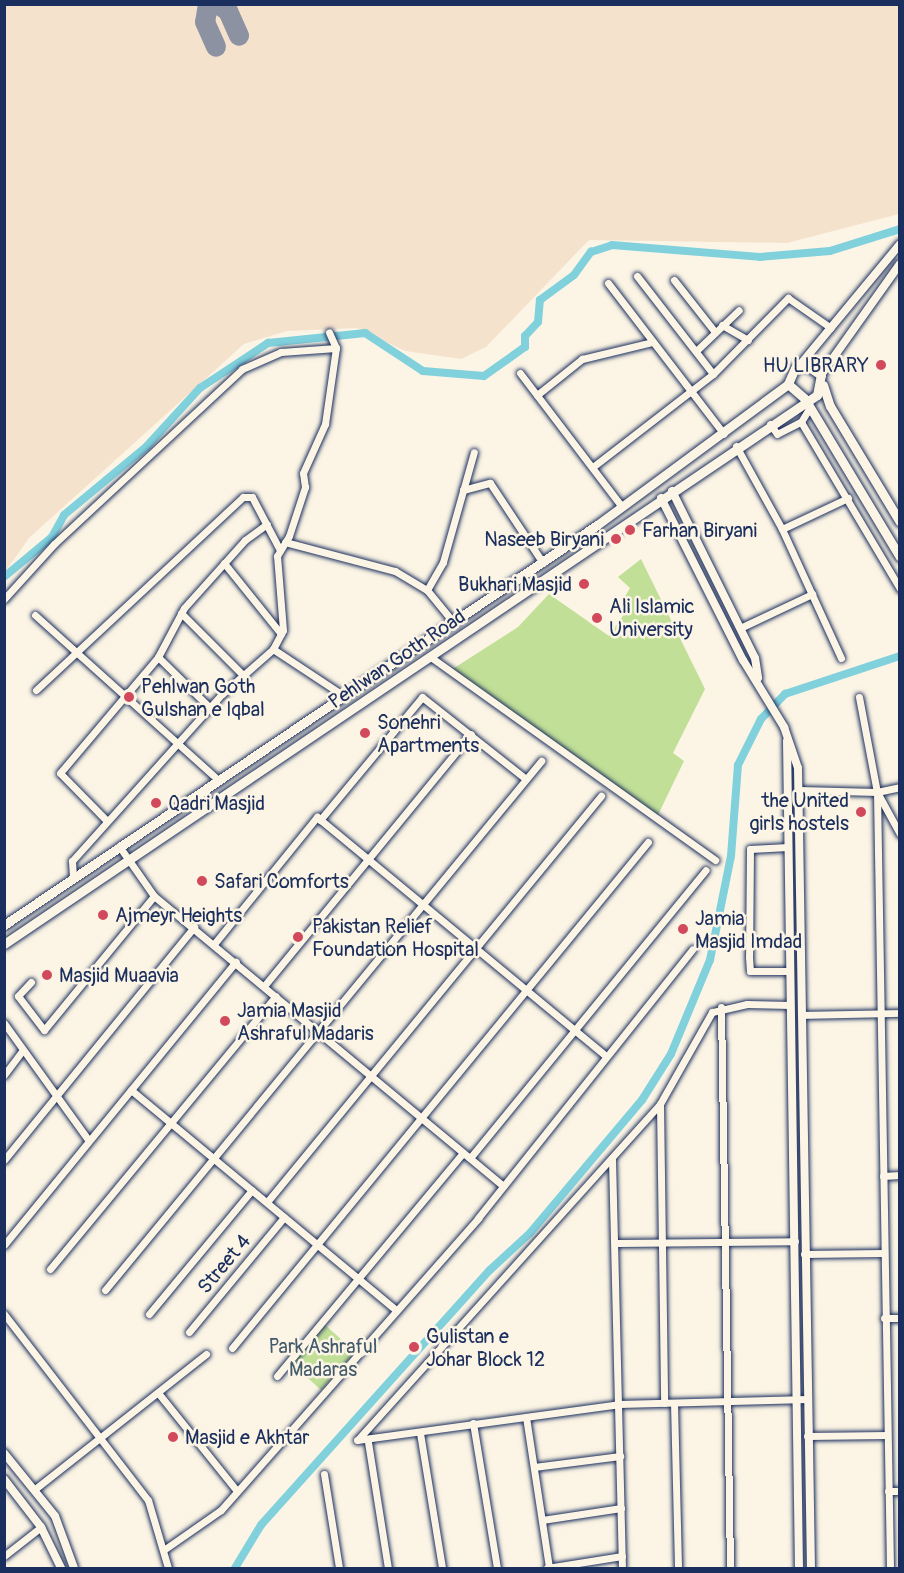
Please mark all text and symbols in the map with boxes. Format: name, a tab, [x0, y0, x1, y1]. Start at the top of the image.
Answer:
place label: HU LIBRARY	[763, 353, 869, 377]
marker: HU LIBRARY	[874, 358, 888, 372]
place label: Farhan Biryani	[642, 518, 757, 542]
marker: Farhan Biryani	[623, 523, 637, 537]
place label: Naseeb Biryani	[484, 527, 604, 551]
marker: Naseeb Biryani	[609, 532, 623, 546]
place label: Bukhari Masjid	[458, 572, 572, 596]
marker: Bukhari Masjid	[577, 577, 591, 591]
place label: Ali Islamic University	[609, 594, 695, 641]
street label: Pehlwan Goth Road	[324, 604, 470, 714]
marker: Ali Islamic University	[590, 611, 604, 625]
place label: Pehlwan Goth Gulshan e Iqbal	[141, 674, 265, 721]
marker: Pehlwan Goth Gulshan e Iqbal	[122, 690, 136, 704]
place label: Sonehri Apartments	[377, 710, 479, 757]
marker: Sonehri Apartments	[358, 726, 372, 740]
place label: the United girls hostels	[750, 789, 849, 836]
place label: Qadri Masjid	[168, 791, 265, 815]
marker: Qadri Masjid	[149, 796, 163, 810]
marker: the United girls hostels	[854, 805, 868, 819]
place label: Safari Comforts	[214, 869, 349, 893]
marker: Safari Comforts	[195, 874, 209, 888]
place label: Ajmeyr Heights	[115, 903, 242, 927]
place label: Jamia Masjid Imdad	[695, 906, 802, 953]
marker: Ajmeyr Heights	[96, 908, 110, 922]
place label: Pakistan Relief Foundation Hospital	[312, 914, 479, 961]
marker: Jamia Masjid Imdad	[676, 922, 690, 936]
marker: Pakistan Relief Foundation Hospital	[289, 928, 307, 946]
place label: Masjid Muaavia	[59, 963, 179, 987]
marker: Masjid Muaavia	[40, 968, 54, 982]
place label: Jamia Masjid Ashraful Madaris	[237, 998, 374, 1045]
marker: Jamia Masjid Ashraful Madaris	[218, 1014, 232, 1028]
street label: Street 4	[192, 1229, 256, 1299]
place label: Gulistan e Johar Block 12	[426, 1324, 545, 1371]
park label: Park Ashraful Madaras	[268, 1334, 378, 1381]
marker: Gulistan e Johar Block 12	[407, 1340, 421, 1354]
place label: Masjid e Akhtar	[185, 1425, 309, 1449]
marker: Masjid e Akhtar	[166, 1430, 180, 1444]

